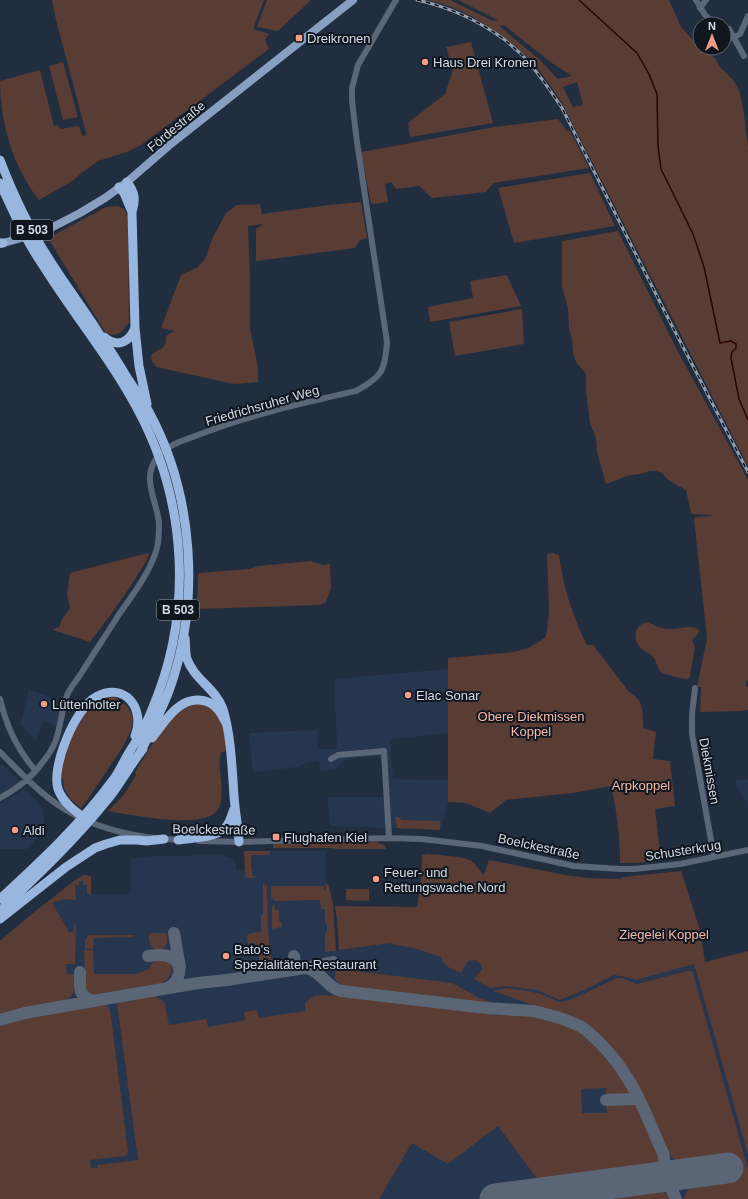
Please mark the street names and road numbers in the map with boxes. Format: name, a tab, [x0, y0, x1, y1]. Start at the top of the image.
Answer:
street label: Fördestraße	[144, 98, 208, 155]
road number: B 503	[11, 220, 53, 240]
street label: Friedrichsruher Weg	[204, 382, 321, 429]
road number: B 503	[157, 600, 199, 620]
street label: Diekmissen	[696, 737, 723, 805]
street label: Boelckestraße	[172, 821, 256, 838]
street label: Boelckestraße	[497, 831, 581, 862]
street label: Schusterkrug	[644, 837, 722, 864]

